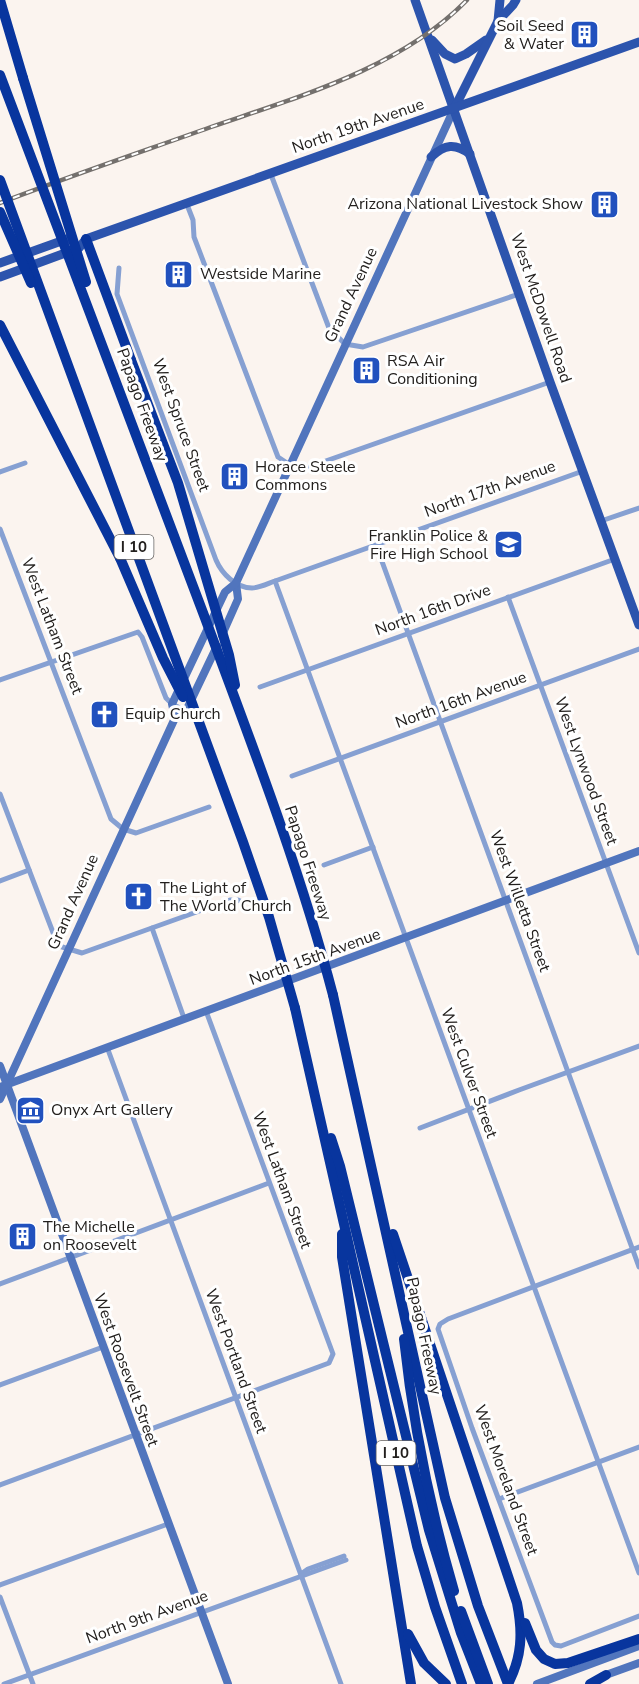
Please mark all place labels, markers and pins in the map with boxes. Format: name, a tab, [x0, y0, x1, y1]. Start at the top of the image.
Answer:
place label: Soil Seed & Water	[497, 15, 564, 55]
building icon: Soil Seed & Water	[569, 19, 601, 51]
building icon: Arizona National Livestock Show	[588, 188, 620, 220]
place label: Arizona National Livestock Show	[347, 193, 584, 215]
building icon: Westside Marine	[163, 258, 195, 290]
place label: Westside Marine	[200, 263, 321, 285]
place label: RSA Air Conditioning	[387, 350, 478, 390]
building icon: RSA Air Conditioning	[350, 354, 382, 386]
place label: Horace Steele Commons	[255, 456, 356, 496]
building icon: Horace Steele Commons	[218, 460, 250, 492]
place label: Franklin Police & Fire High School	[368, 525, 488, 565]
school or university icon: Franklin Police & Fire High School	[493, 529, 525, 561]
church icon: Equip Church	[88, 698, 120, 730]
place label: Equip Church	[125, 703, 221, 725]
place label: The Light of The World Church	[160, 877, 292, 917]
church icon: The Light of The World Church	[123, 881, 155, 913]
museum icon: Onyx Art Gallery	[14, 1094, 46, 1126]
place label: Onyx Art Gallery	[51, 1099, 174, 1121]
place label: The Michelle on Roosevelt	[43, 1216, 137, 1256]
building icon: The Michelle on Roosevelt	[6, 1220, 38, 1252]

